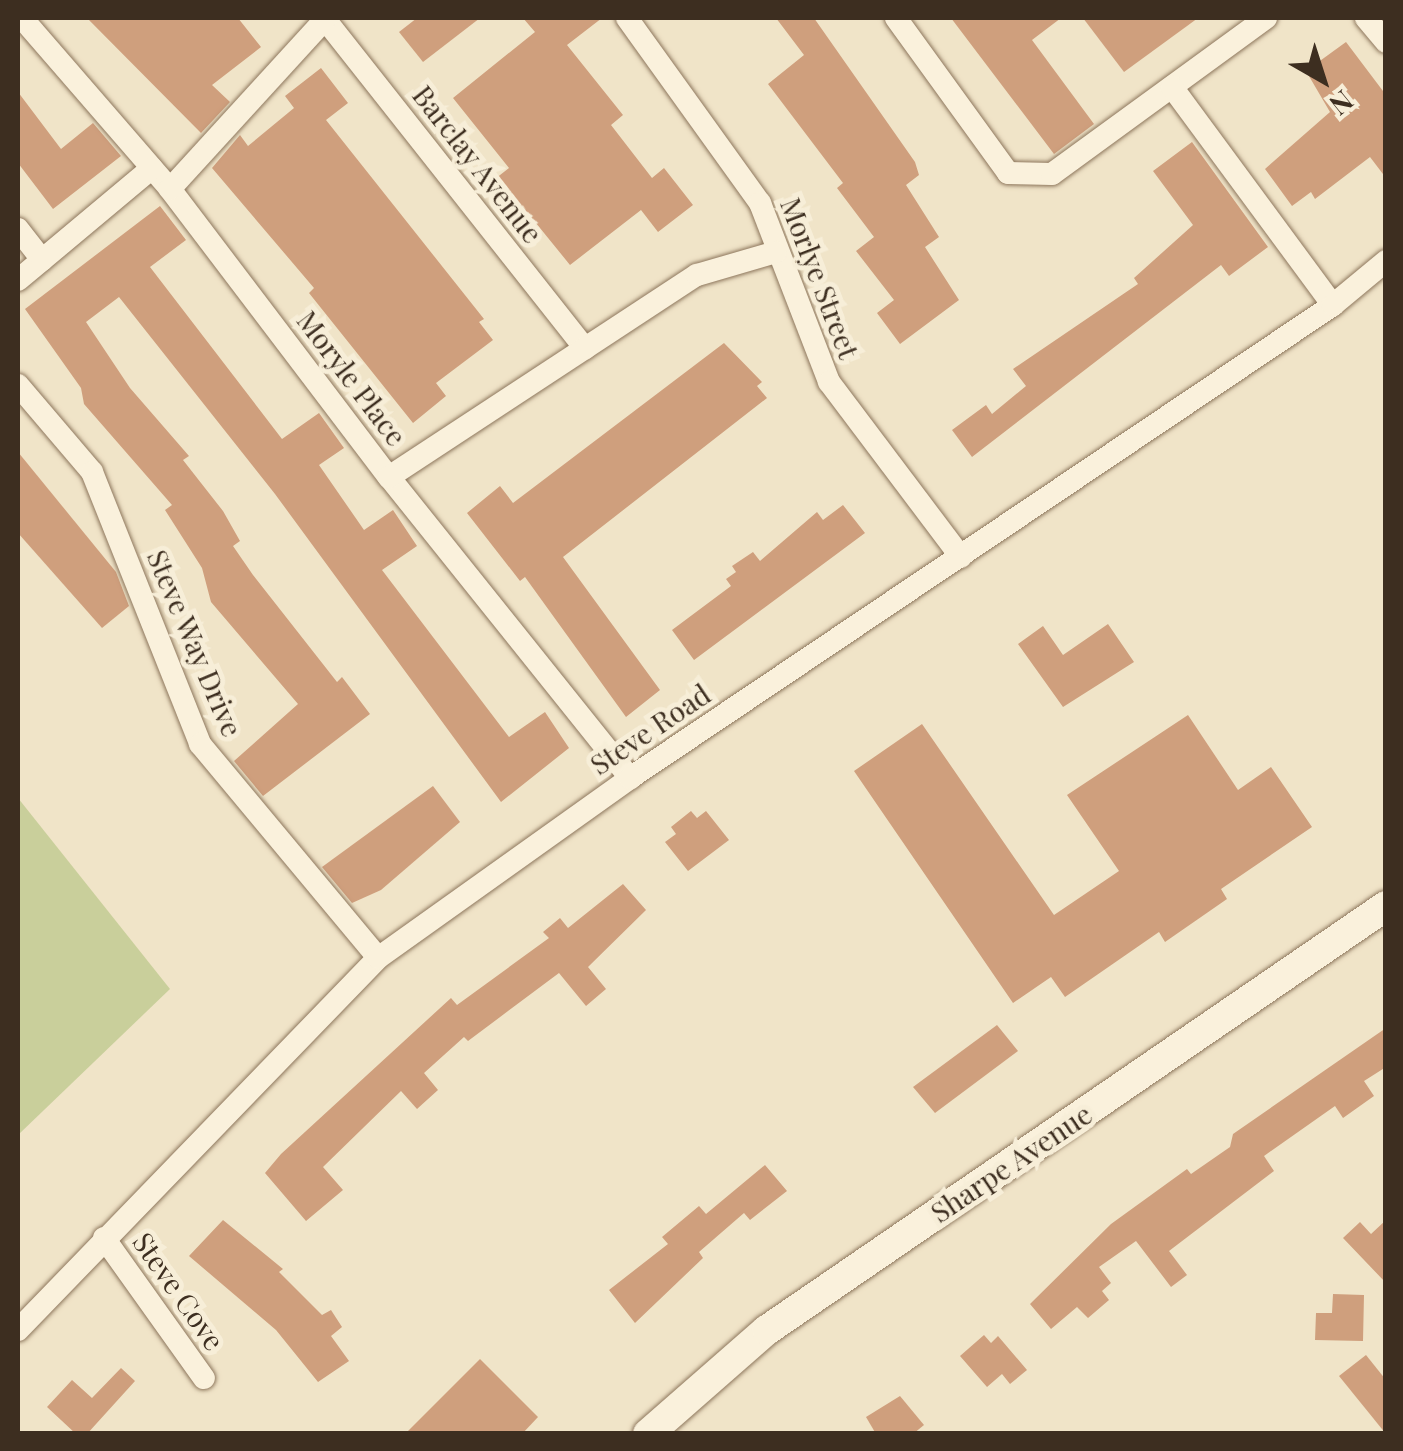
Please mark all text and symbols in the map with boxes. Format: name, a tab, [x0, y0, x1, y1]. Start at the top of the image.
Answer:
north arrow	[1273, 30, 1373, 130]
street label: Barclay Avenue	[406, 78, 550, 250]
text: N	[1323, 83, 1362, 124]
street label: Morlye Street	[774, 193, 866, 363]
street label: Moryle Place	[290, 304, 414, 452]
street label: Steve Way Drive	[140, 544, 250, 742]
street label: Steve Road	[584, 677, 716, 781]
street label: Sharpe Avenue	[924, 1097, 1098, 1229]
street label: Steve Cove	[126, 1226, 232, 1356]

